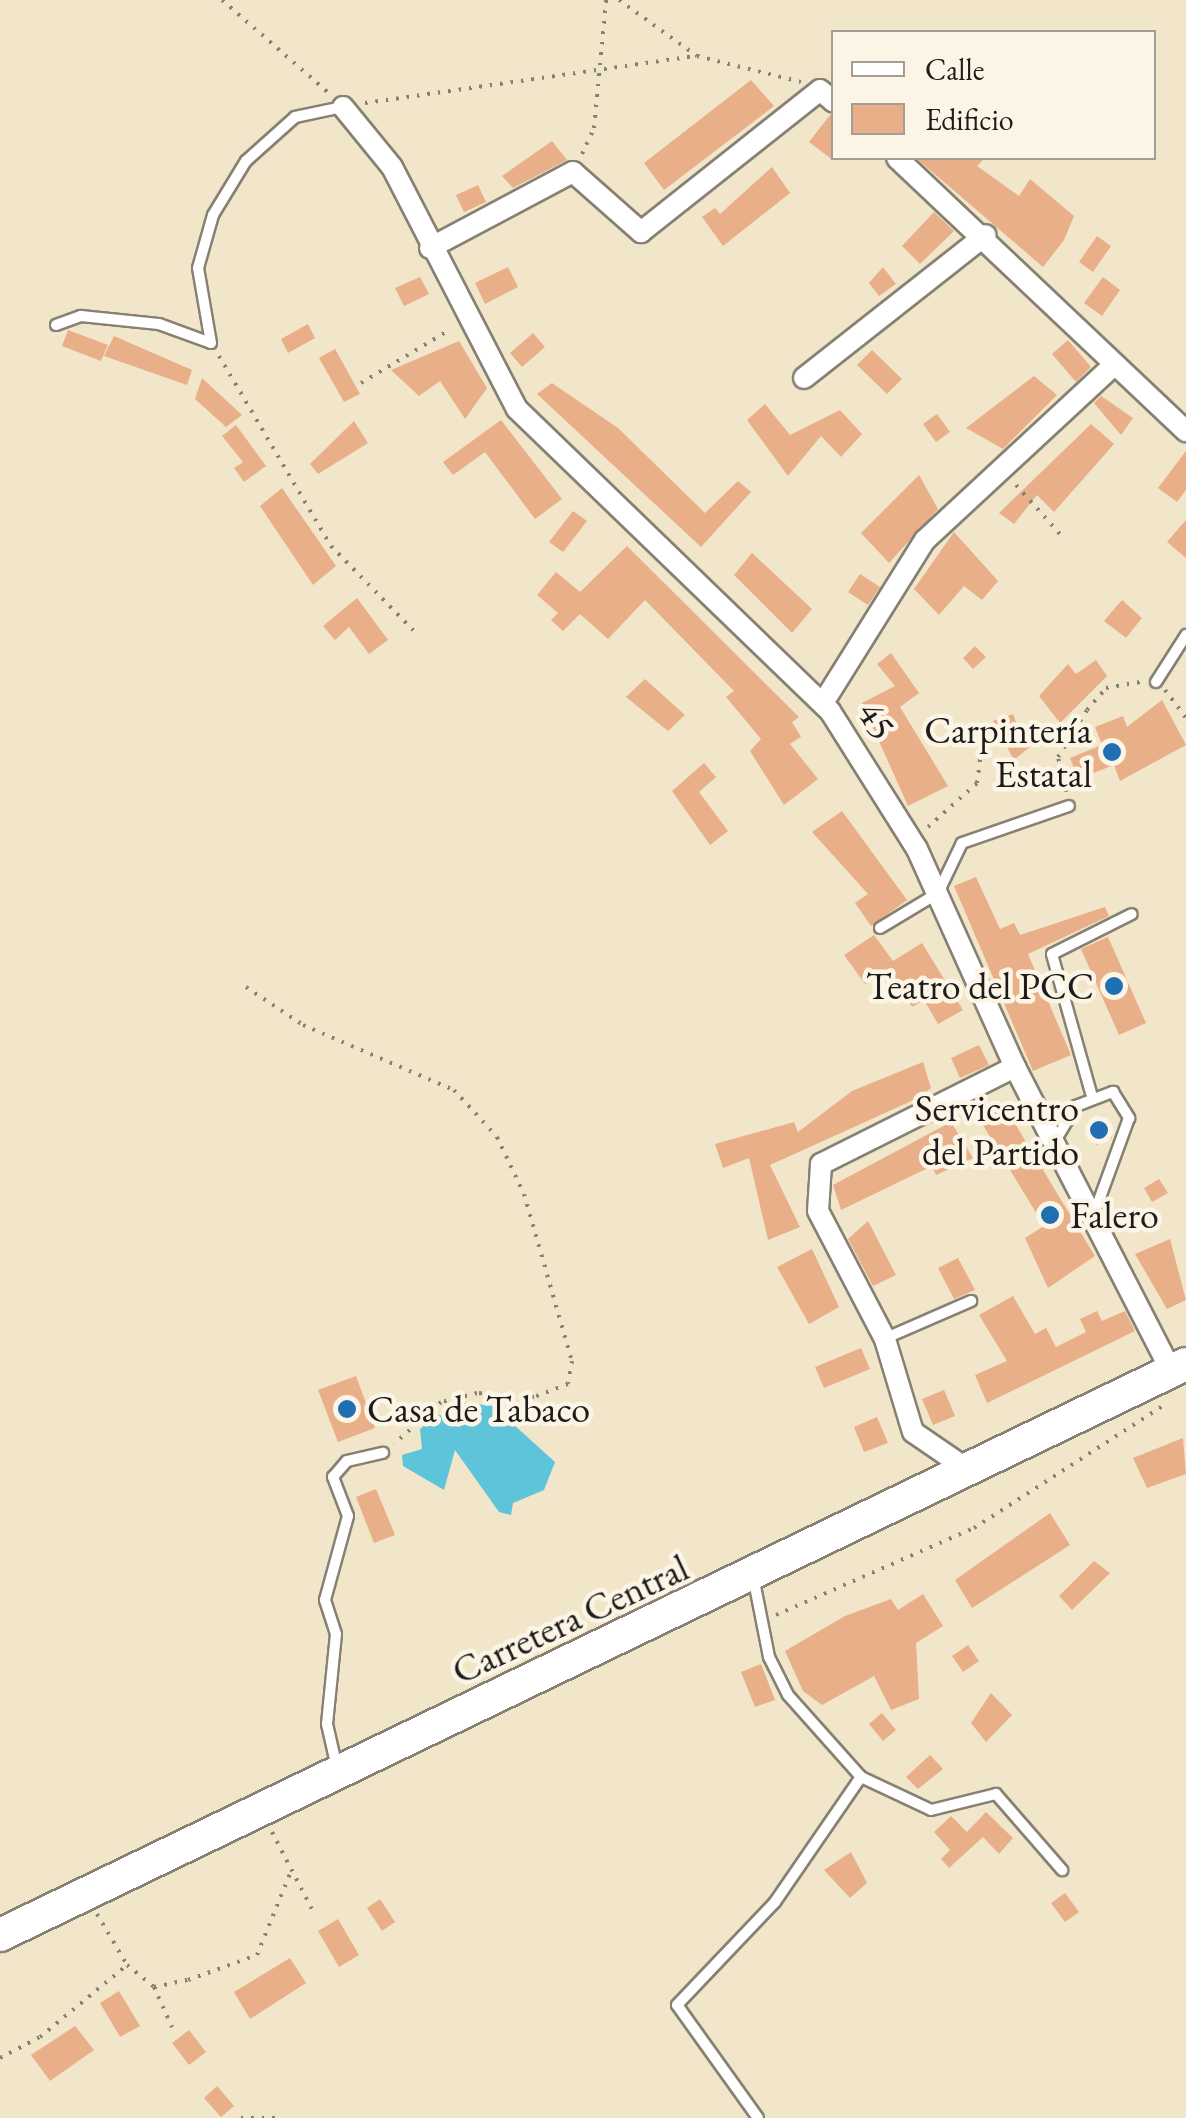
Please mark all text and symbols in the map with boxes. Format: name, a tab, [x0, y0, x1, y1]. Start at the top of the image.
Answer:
legend	[831, 30, 1156, 160]
text: Calle	[925, 50, 984, 89]
text: Edificio	[925, 100, 1014, 139]
street label: 45	[848, 692, 906, 748]
place label: Carpintería Estatal	[924, 707, 1092, 796]
marker: Carpintería Estatal	[1101, 741, 1123, 763]
place label: Teatro del PCC	[866, 963, 1094, 1009]
marker: Teatro del PCC	[1103, 975, 1125, 997]
place label: Servicentro del Partido	[915, 1085, 1079, 1174]
marker: Servicentro del Partido	[1088, 1119, 1110, 1141]
place label: Falero	[1070, 1192, 1159, 1238]
marker: Falero	[1039, 1204, 1061, 1226]
place label: Casa de Tabaco	[367, 1386, 590, 1432]
marker: Casa de Tabaco	[336, 1398, 358, 1420]
street label: Carretera Central	[445, 1544, 695, 1694]

